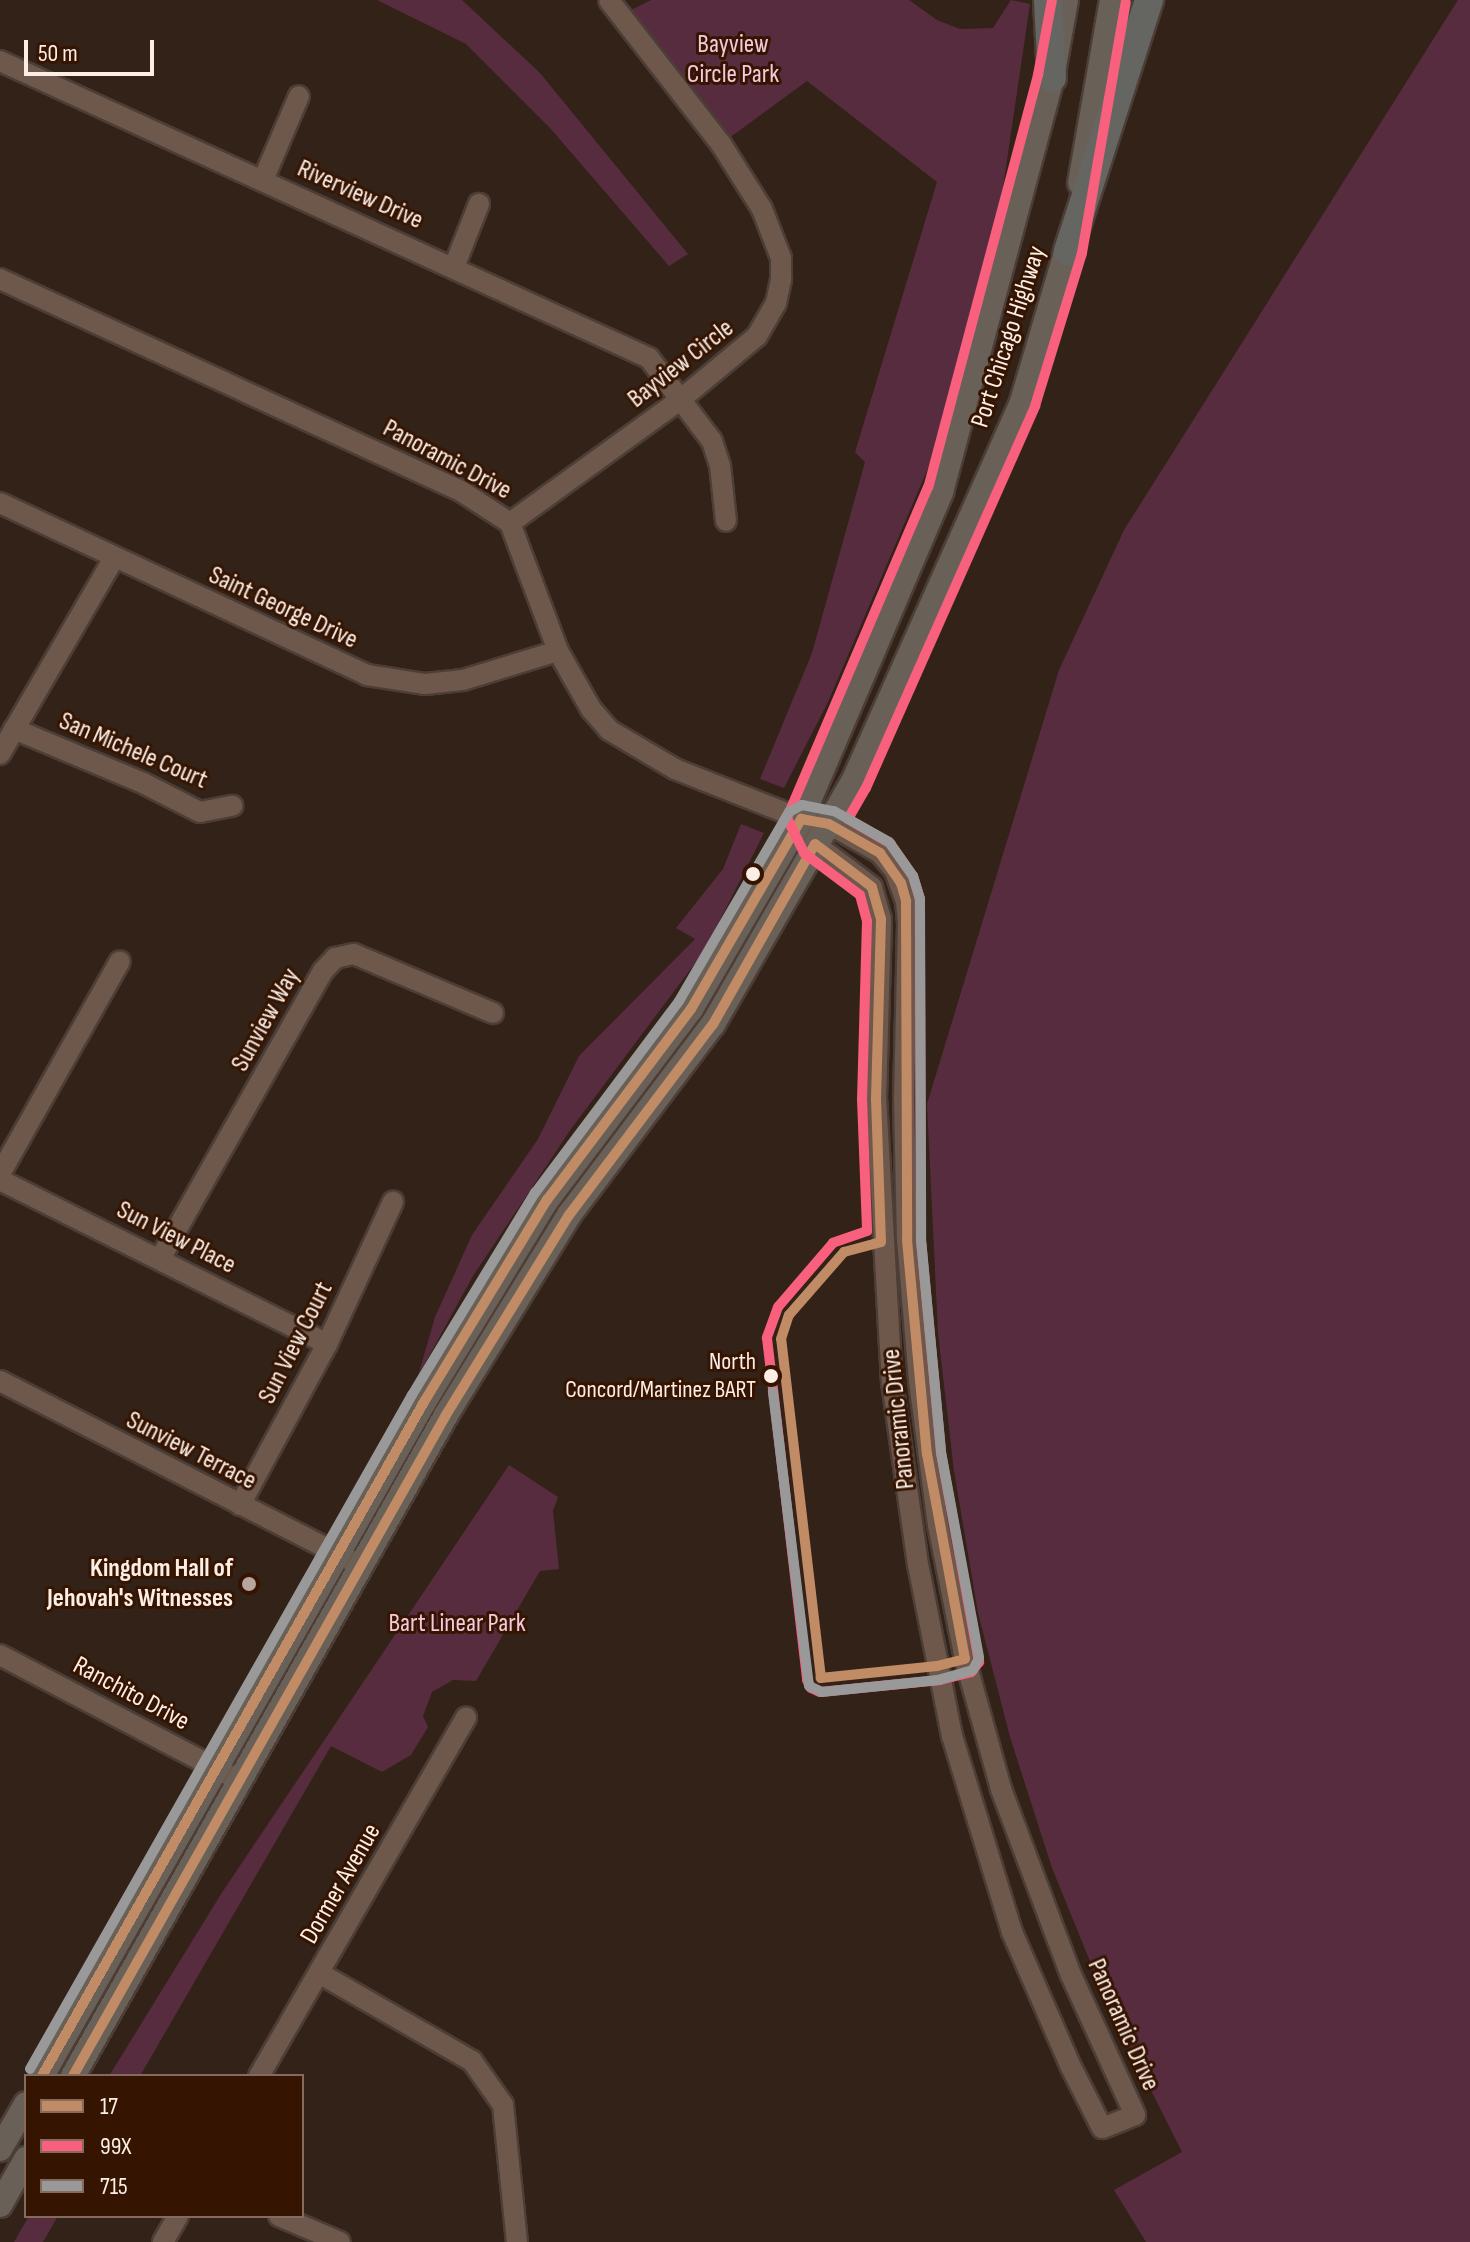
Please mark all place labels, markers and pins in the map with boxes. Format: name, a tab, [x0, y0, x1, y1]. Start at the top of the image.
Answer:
unlabelled marker	[745, 866, 761, 882]
place label: North Concord/Martinez BART	[565, 1348, 756, 1404]
marker: North Concord/Martinez BART	[763, 1368, 779, 1384]
place label: Kingdom Hall of Jehovah's Witnesses	[47, 1553, 233, 1614]
marker: Kingdom Hall of Jehovah's Witnesses	[240, 1575, 258, 1593]

